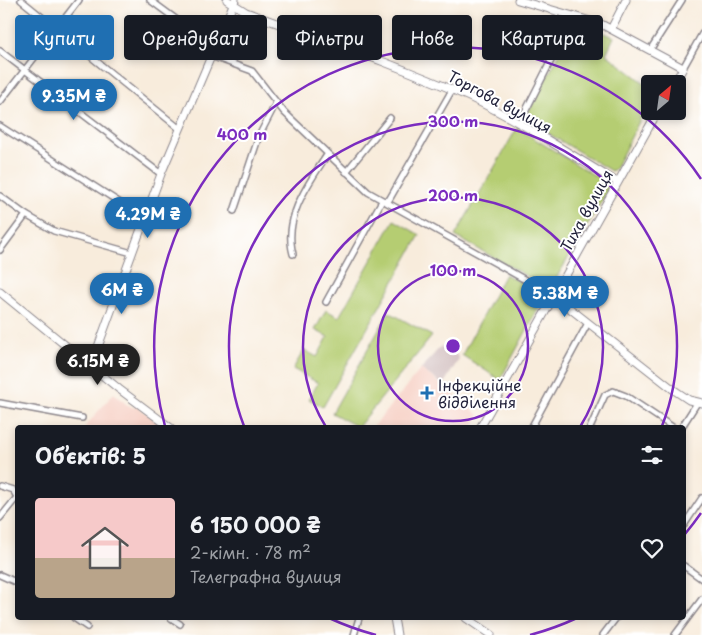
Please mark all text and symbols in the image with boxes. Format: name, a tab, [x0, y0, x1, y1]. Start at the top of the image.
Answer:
chip: Купити	[15, 15, 114, 60]
chip: Орендувати	[124, 15, 267, 60]
chip: Фільтри	[277, 15, 382, 60]
chip: Нове	[392, 15, 472, 60]
chip: Квартира	[482, 15, 603, 60]
street label: Торгова вулиця	[444, 64, 556, 138]
north arrow	[641, 75, 686, 120]
map controls	[641, 75, 686, 120]
pin: 9.35M ₴	[28, 78, 120, 121]
text: 9.35M ₴	[42, 83, 106, 107]
text: 300 m	[428, 109, 478, 132]
text: 400 m	[217, 122, 267, 145]
street label: Тиха вулиця	[554, 165, 618, 255]
text: 200 m	[428, 183, 478, 206]
pin: 4.29M ₴	[102, 196, 194, 239]
text: 4.29M ₴	[115, 201, 181, 225]
text: 100 m	[430, 258, 476, 281]
pin: 6M ₴	[92, 272, 152, 315]
pin: 5.38M ₴	[519, 276, 611, 318]
text: 6M ₴	[101, 277, 143, 301]
text: 5.38M ₴	[532, 280, 598, 304]
centre of rings	[444, 337, 462, 355]
pin: 6.15M ₴	[52, 344, 144, 386]
text: 6.15M ₴	[67, 348, 129, 372]
place label: Інфекційне відділення	[438, 373, 521, 413]
marker: Інфекційне відділення	[420, 386, 434, 400]
text: Об’єктів: 5	[35, 439, 146, 471]
icon: filters	[638, 441, 666, 469]
text: 6 150 000 ₴	[190, 508, 321, 540]
icon: home	[75, 518, 135, 578]
icon: heart	[638, 534, 666, 562]
text: 2-кімн. · 78 m²	[190, 540, 311, 564]
text: Телеграфна вулиця	[190, 564, 342, 588]

